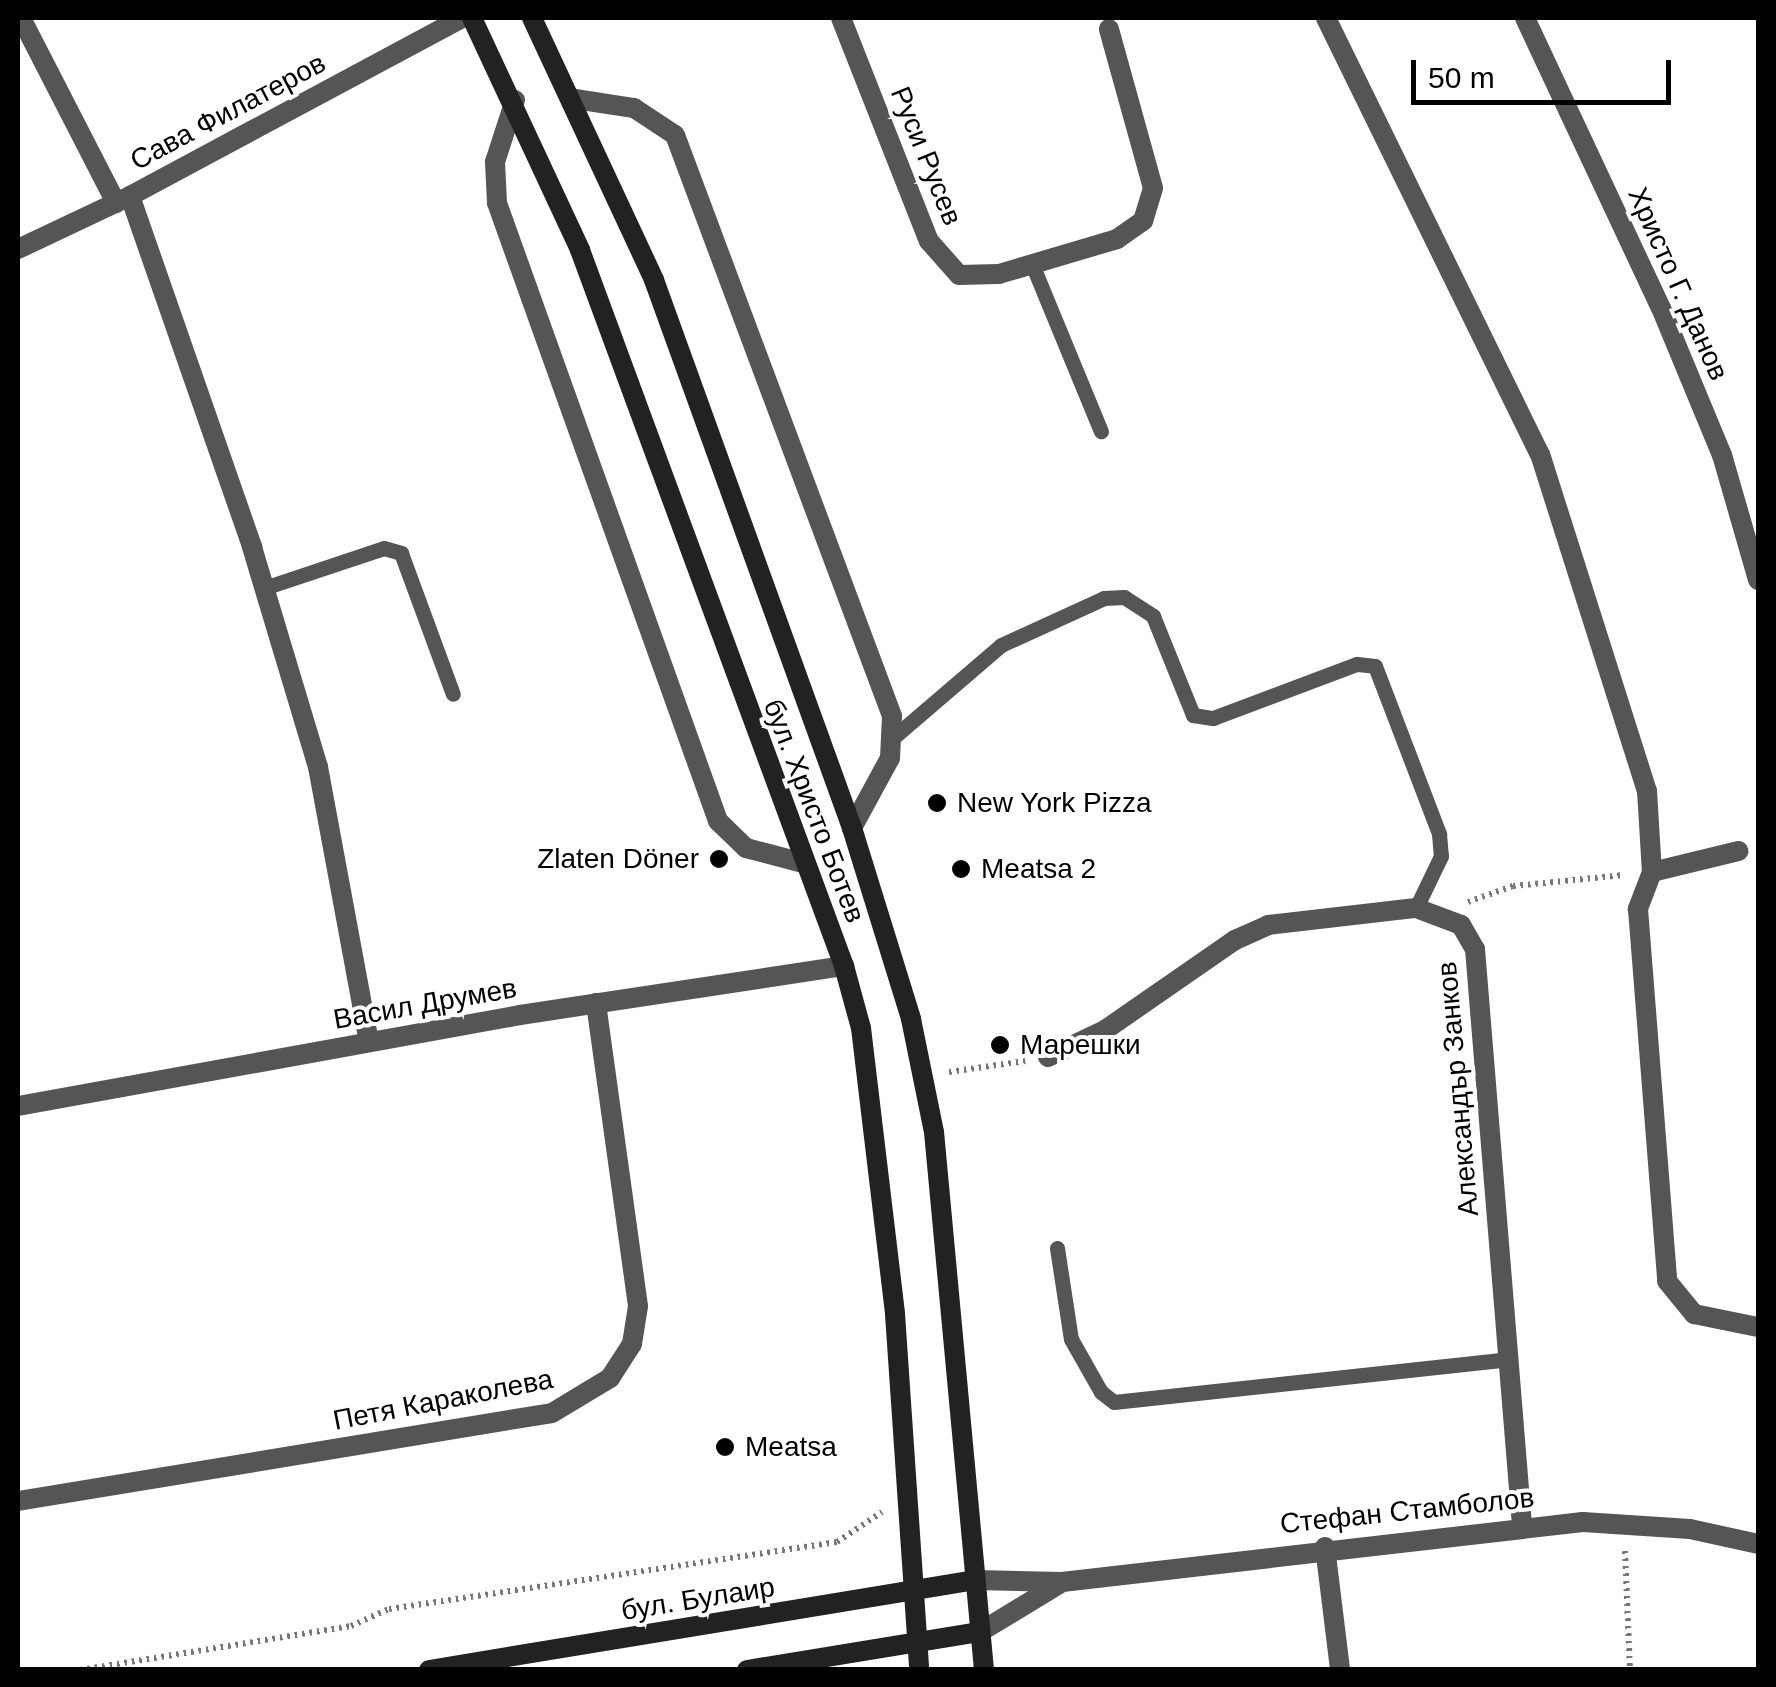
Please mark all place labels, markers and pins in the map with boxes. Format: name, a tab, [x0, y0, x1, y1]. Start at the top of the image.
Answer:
place label: New York Pizza	[957, 786, 1152, 820]
marker: New York Pizza	[926, 792, 948, 814]
place label: Zlaten Döner	[537, 842, 699, 876]
marker: Zlaten Döner	[708, 848, 730, 870]
place label: Meatsa 2	[981, 852, 1096, 886]
marker: Meatsa 2	[950, 858, 972, 880]
place label: Марешки	[1020, 1028, 1141, 1062]
marker: Марешки	[989, 1034, 1011, 1056]
place label: Meatsa	[745, 1430, 837, 1464]
marker: Meatsa	[714, 1436, 736, 1458]

